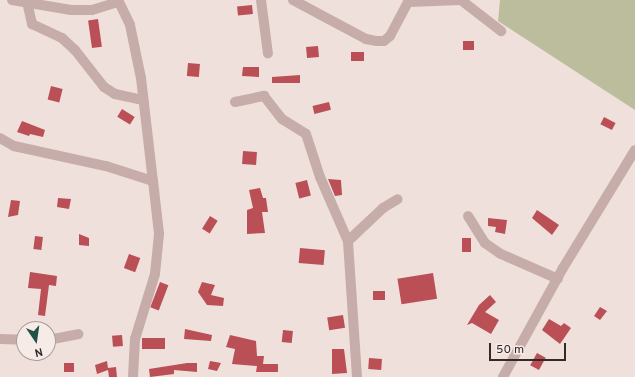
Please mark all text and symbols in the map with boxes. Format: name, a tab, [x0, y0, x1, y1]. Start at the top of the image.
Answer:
north arrow	[16, 321, 56, 361]
scale bar	[491, 335, 568, 361]
text: 50 m	[496, 342, 524, 358]
text: N	[33, 344, 44, 359]

